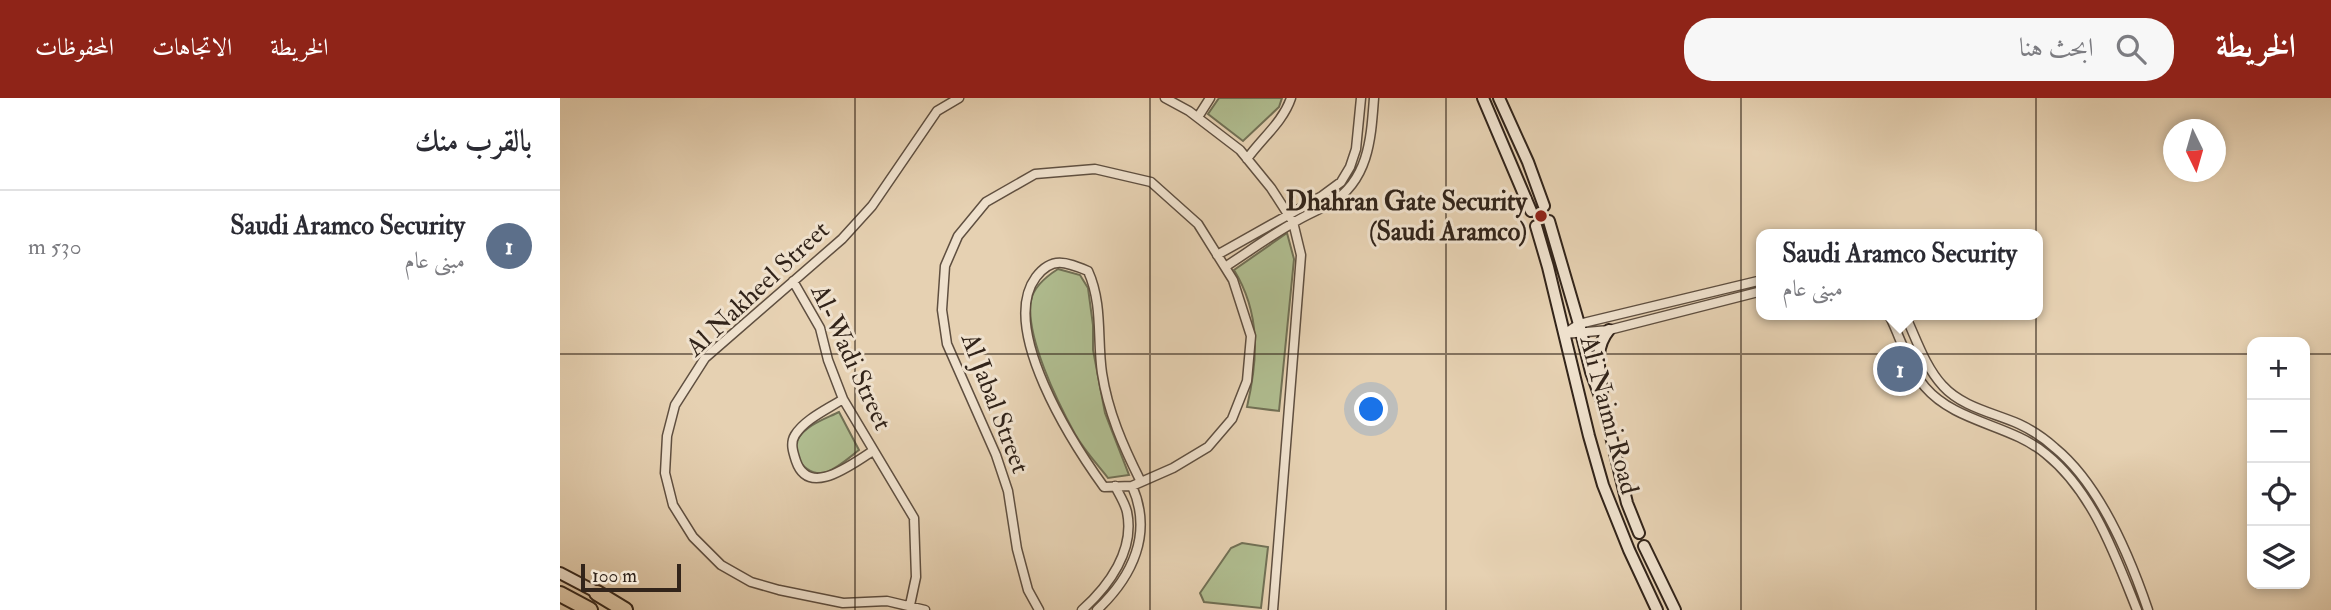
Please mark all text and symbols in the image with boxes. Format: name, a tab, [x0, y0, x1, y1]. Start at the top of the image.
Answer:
search box	[1684, 18, 2174, 81]
text: الخريطة	[2216, 26, 2296, 67]
icon: search	[2112, 30, 2150, 68]
text: المحفوظات	[35, 32, 114, 63]
text: الاتجاهات	[152, 32, 232, 63]
text: الخريطة	[270, 32, 329, 63]
text: ابحث هنا	[2019, 32, 2094, 64]
north arrow	[2163, 119, 2226, 182]
text: بالقرب منك	[415, 123, 532, 160]
place label: Dhahran Gate Security (Saudi Aramco)	[1286, 186, 1529, 248]
marker: Dhahran Gate Security (Saudi Aramco)	[1533, 208, 1549, 224]
text: Saudi Aramco Security	[230, 210, 465, 242]
street label: Al Nakheel Street	[679, 214, 836, 364]
popup	[1756, 229, 2043, 320]
text: 530 m	[28, 232, 81, 261]
text: 1	[505, 232, 513, 261]
text: Saudi Aramco Security	[1782, 238, 2017, 270]
text: مبنى عام	[404, 246, 465, 275]
text: مبنى عام	[1782, 274, 1843, 303]
street label: Al-Wadi Street	[803, 279, 899, 435]
street label: Al Jabal Street	[953, 328, 1036, 478]
street label: Ali Naimi Road	[1572, 332, 1646, 498]
map controls	[2247, 337, 2310, 589]
button: +	[2247, 337, 2310, 400]
pin: 1	[1877, 343, 1923, 395]
your location	[1354, 392, 1388, 426]
button: −	[2247, 400, 2310, 463]
button: locate	[2247, 463, 2310, 526]
button: layers	[2247, 526, 2310, 589]
scale bar	[581, 561, 681, 593]
text: 100 m	[592, 564, 637, 588]

